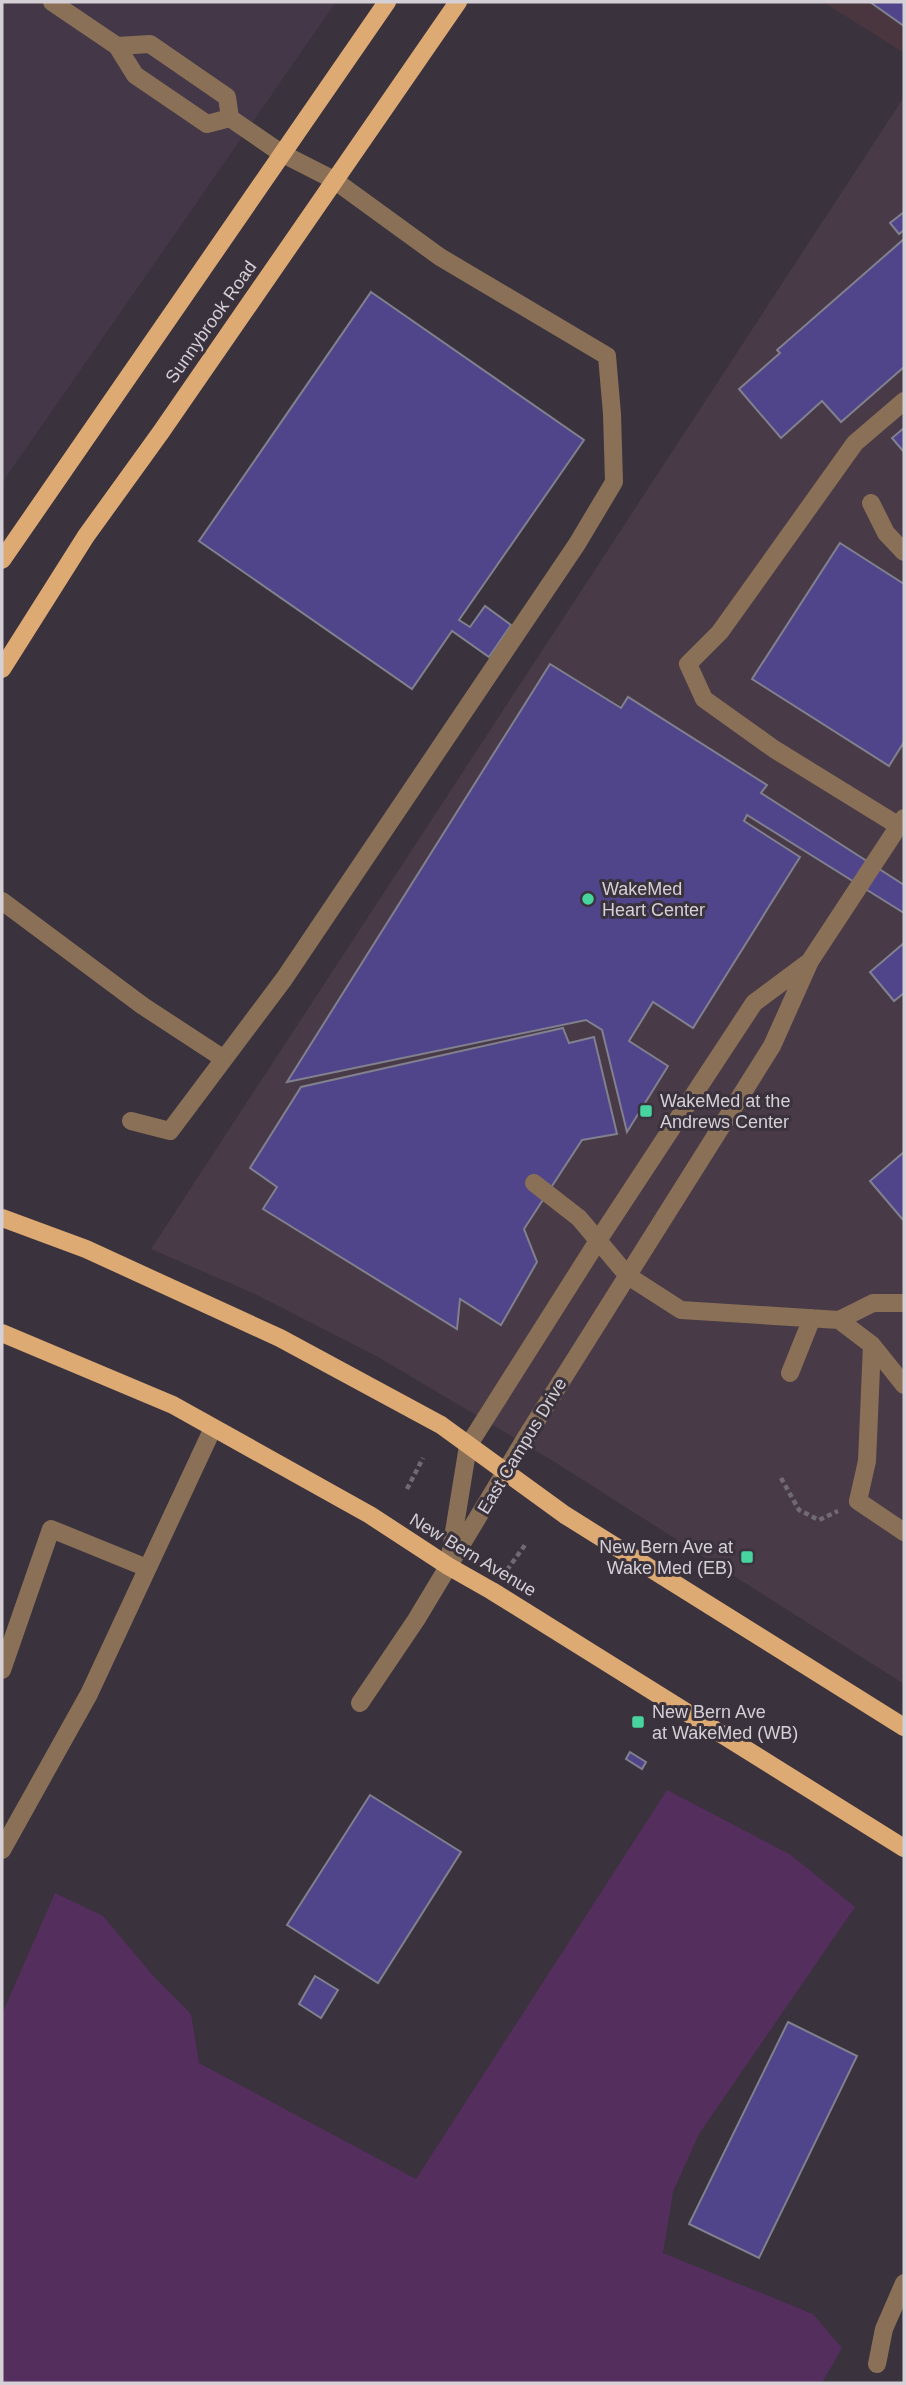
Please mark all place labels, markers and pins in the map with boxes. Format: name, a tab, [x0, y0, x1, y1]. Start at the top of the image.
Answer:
place label: WakeMed Heart Center	[602, 879, 705, 920]
marker: WakeMed Heart Center	[580, 891, 596, 907]
place label: WakeMed at the Andrews Center	[660, 1091, 790, 1132]
marker: WakeMed at the Andrews Center	[638, 1103, 654, 1119]
place label: New Bern Ave at Wake Med (EB)	[599, 1537, 733, 1578]
marker: New Bern Ave at Wake Med (EB)	[739, 1549, 755, 1565]
place label: New Bern Ave at WakeMed (WB)	[652, 1702, 798, 1743]
marker: New Bern Ave at WakeMed (WB)	[630, 1714, 646, 1730]

